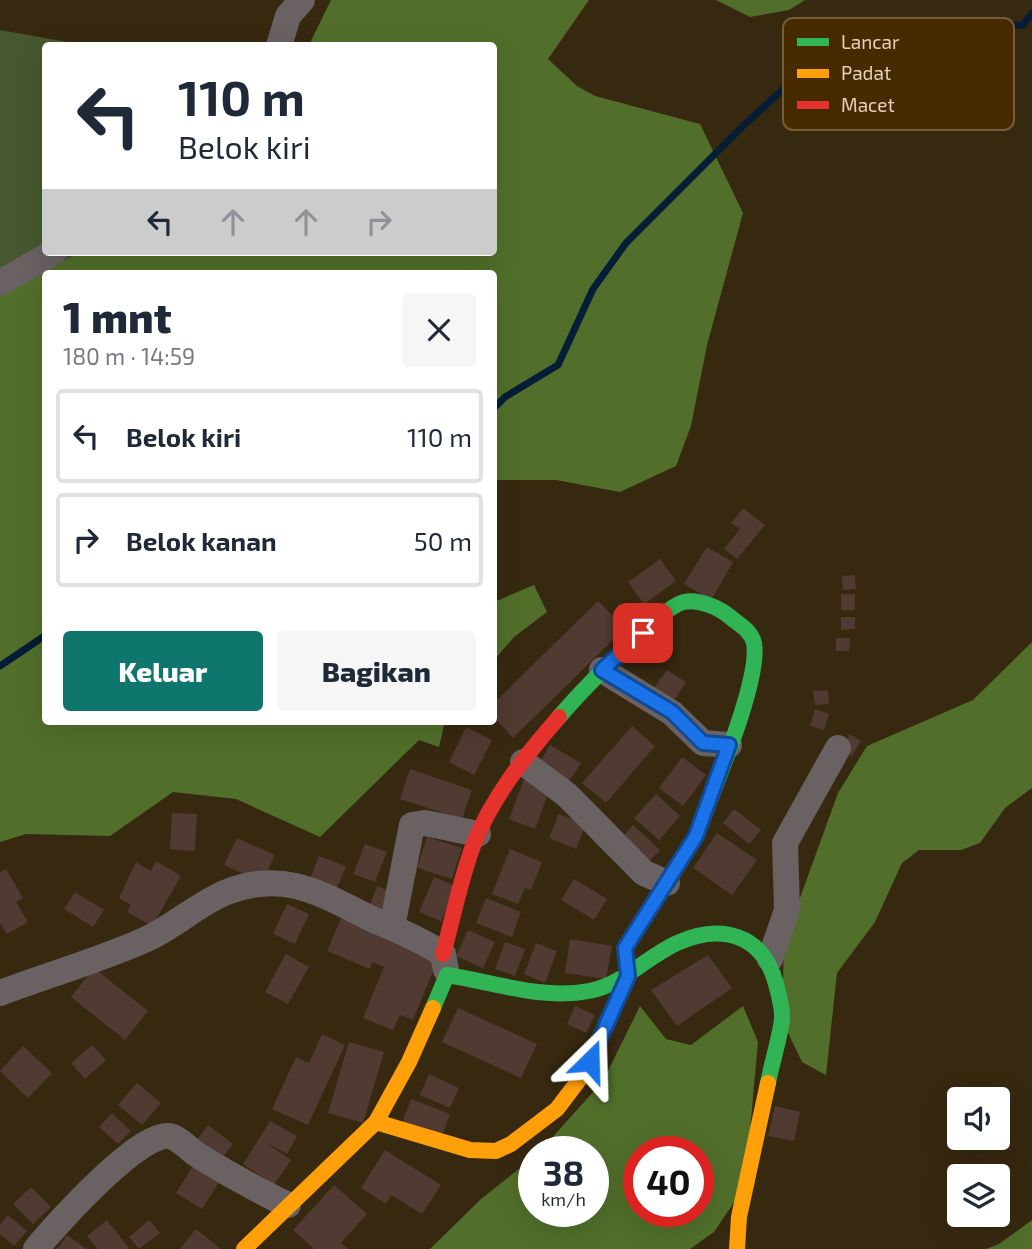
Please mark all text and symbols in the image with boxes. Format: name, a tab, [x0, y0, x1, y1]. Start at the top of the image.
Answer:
legend	[783, 18, 1014, 130]
text: Lancar	[841, 30, 900, 53]
text: Padat	[841, 61, 891, 84]
text: 110 m	[178, 67, 305, 126]
icon: left	[63, 70, 154, 161]
text: Macet	[841, 93, 895, 116]
text: Belok kiri	[178, 127, 311, 165]
icon: left	[141, 203, 179, 241]
icon: ahead	[214, 203, 252, 241]
icon: ahead	[287, 203, 325, 241]
icon: right	[360, 203, 398, 241]
text: 1 mnt	[63, 291, 172, 341]
button: close	[402, 293, 476, 367]
text: 180 m · 14:59	[63, 342, 195, 370]
icon: left	[67, 417, 105, 455]
text: Belok kiri	[126, 421, 241, 452]
text: 110 m	[407, 421, 472, 452]
icon: right	[67, 521, 105, 559]
text: Belok kanan	[126, 525, 277, 556]
text: 50 m	[414, 525, 472, 556]
pin	[613, 603, 673, 663]
icon: arrive	[624, 614, 662, 652]
button: Keluar	[63, 631, 263, 711]
button: Bagikan	[277, 631, 476, 711]
position arrow	[553, 1024, 627, 1098]
map controls	[947, 1087, 1010, 1227]
button: sound	[947, 1087, 1010, 1150]
speed limit sign: 40	[623, 1136, 714, 1227]
text: 38	[543, 1151, 584, 1193]
button: layers	[947, 1164, 1010, 1227]
text: km/h	[541, 1188, 586, 1210]

